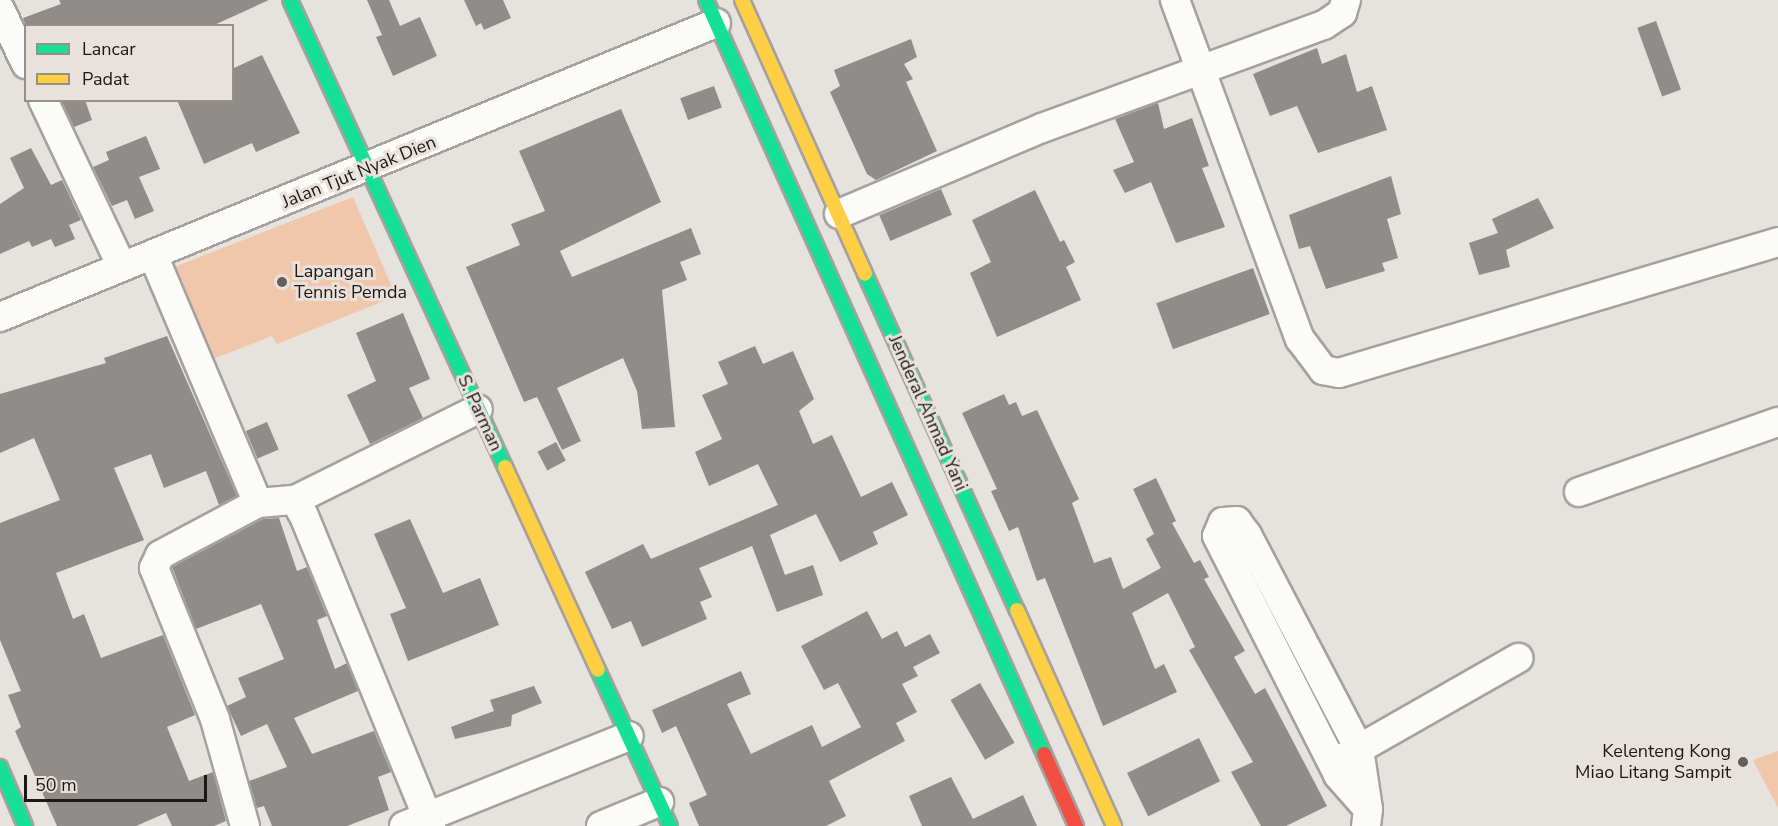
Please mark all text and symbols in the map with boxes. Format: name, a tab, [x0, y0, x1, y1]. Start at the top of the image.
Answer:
legend	[24, 24, 234, 102]
text: Lancar	[82, 37, 136, 61]
text: Padat	[82, 67, 129, 91]
street label: Jalan Tjut Nyak Dien	[279, 131, 439, 213]
place label: Lapangan Tennis Pemda	[294, 261, 407, 304]
marker: Lapangan Tennis Pemda	[275, 275, 289, 289]
street label: Jenderal Ahmad Yani	[884, 332, 972, 494]
street label: S. Parman	[453, 371, 507, 455]
place label: Kelenteng Kong Miao Litang Sampit	[1575, 741, 1731, 783]
marker: Kelenteng Kong Miao Litang Sampit	[1736, 755, 1750, 769]
scale bar	[27, 763, 210, 801]
text: 50 m	[35, 773, 77, 797]

